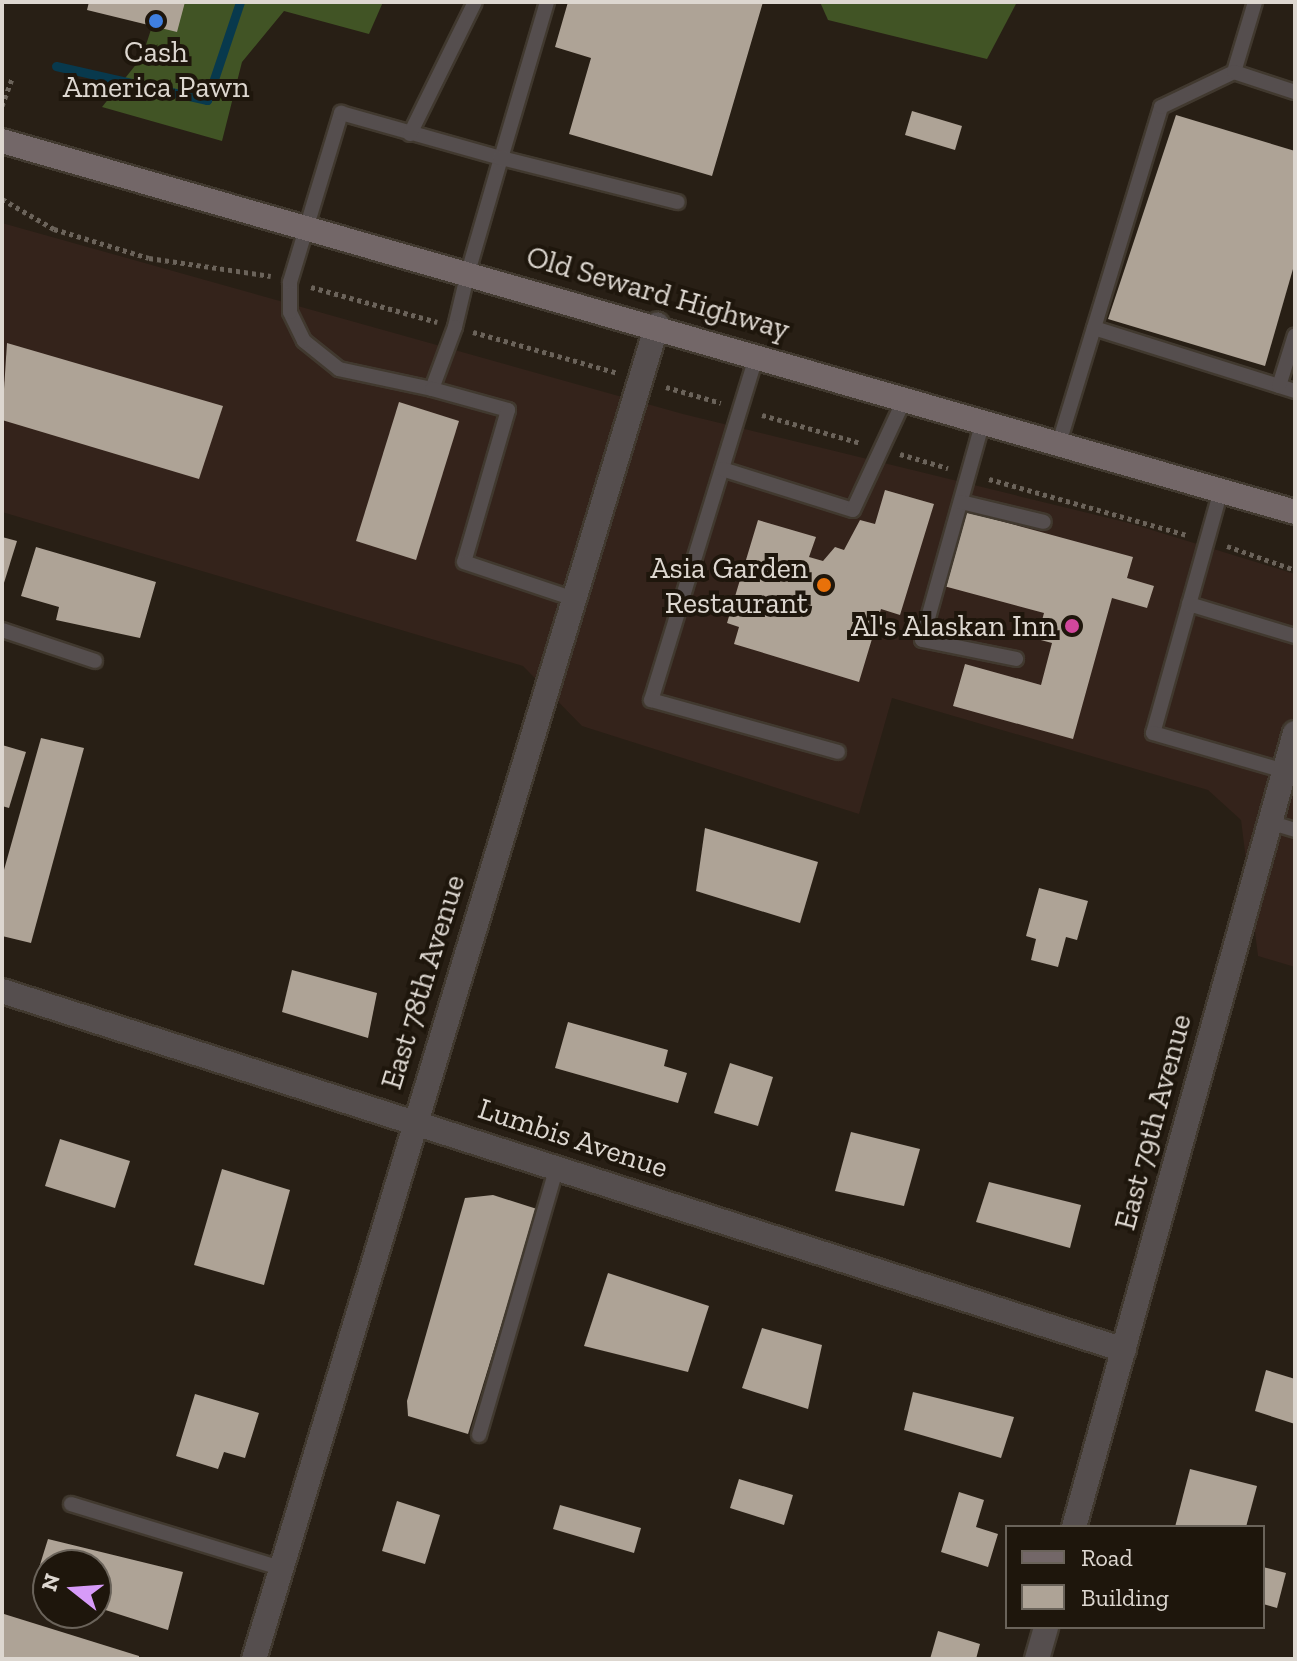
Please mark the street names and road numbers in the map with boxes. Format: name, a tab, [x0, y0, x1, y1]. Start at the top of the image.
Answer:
street label: Old Seward Highway	[522, 238, 794, 348]
street label: East 78th Avenue	[373, 870, 473, 1094]
street label: East 79th Avenue	[1107, 1010, 1199, 1234]
street label: Lumbis Avenue	[473, 1090, 673, 1186]

